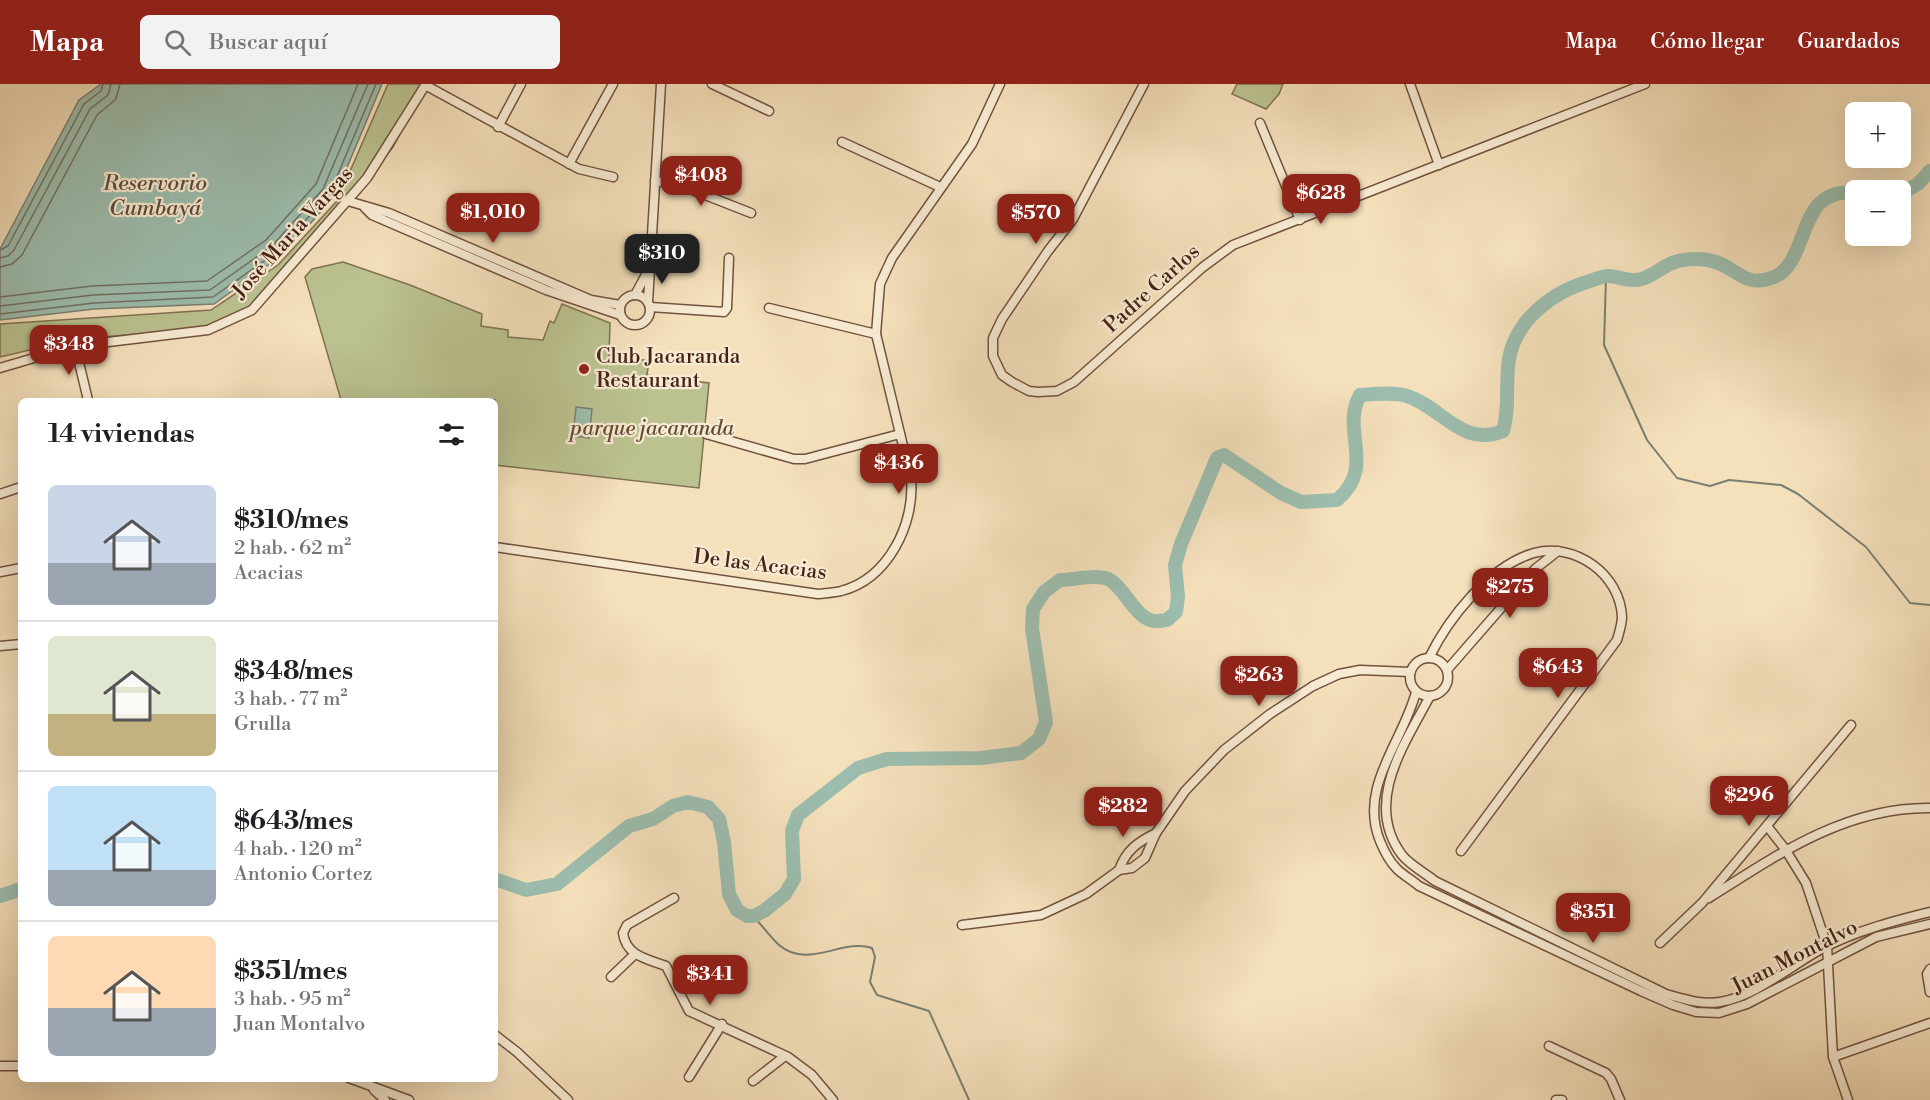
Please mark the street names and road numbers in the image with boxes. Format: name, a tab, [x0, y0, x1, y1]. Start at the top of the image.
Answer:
street label: José Maria Vargas	[226, 162, 359, 305]
street label: Padre Carlos	[1098, 239, 1206, 339]
street label: De las Acacias	[692, 544, 828, 586]
street label: Juan Montalvo	[1727, 914, 1862, 1000]

